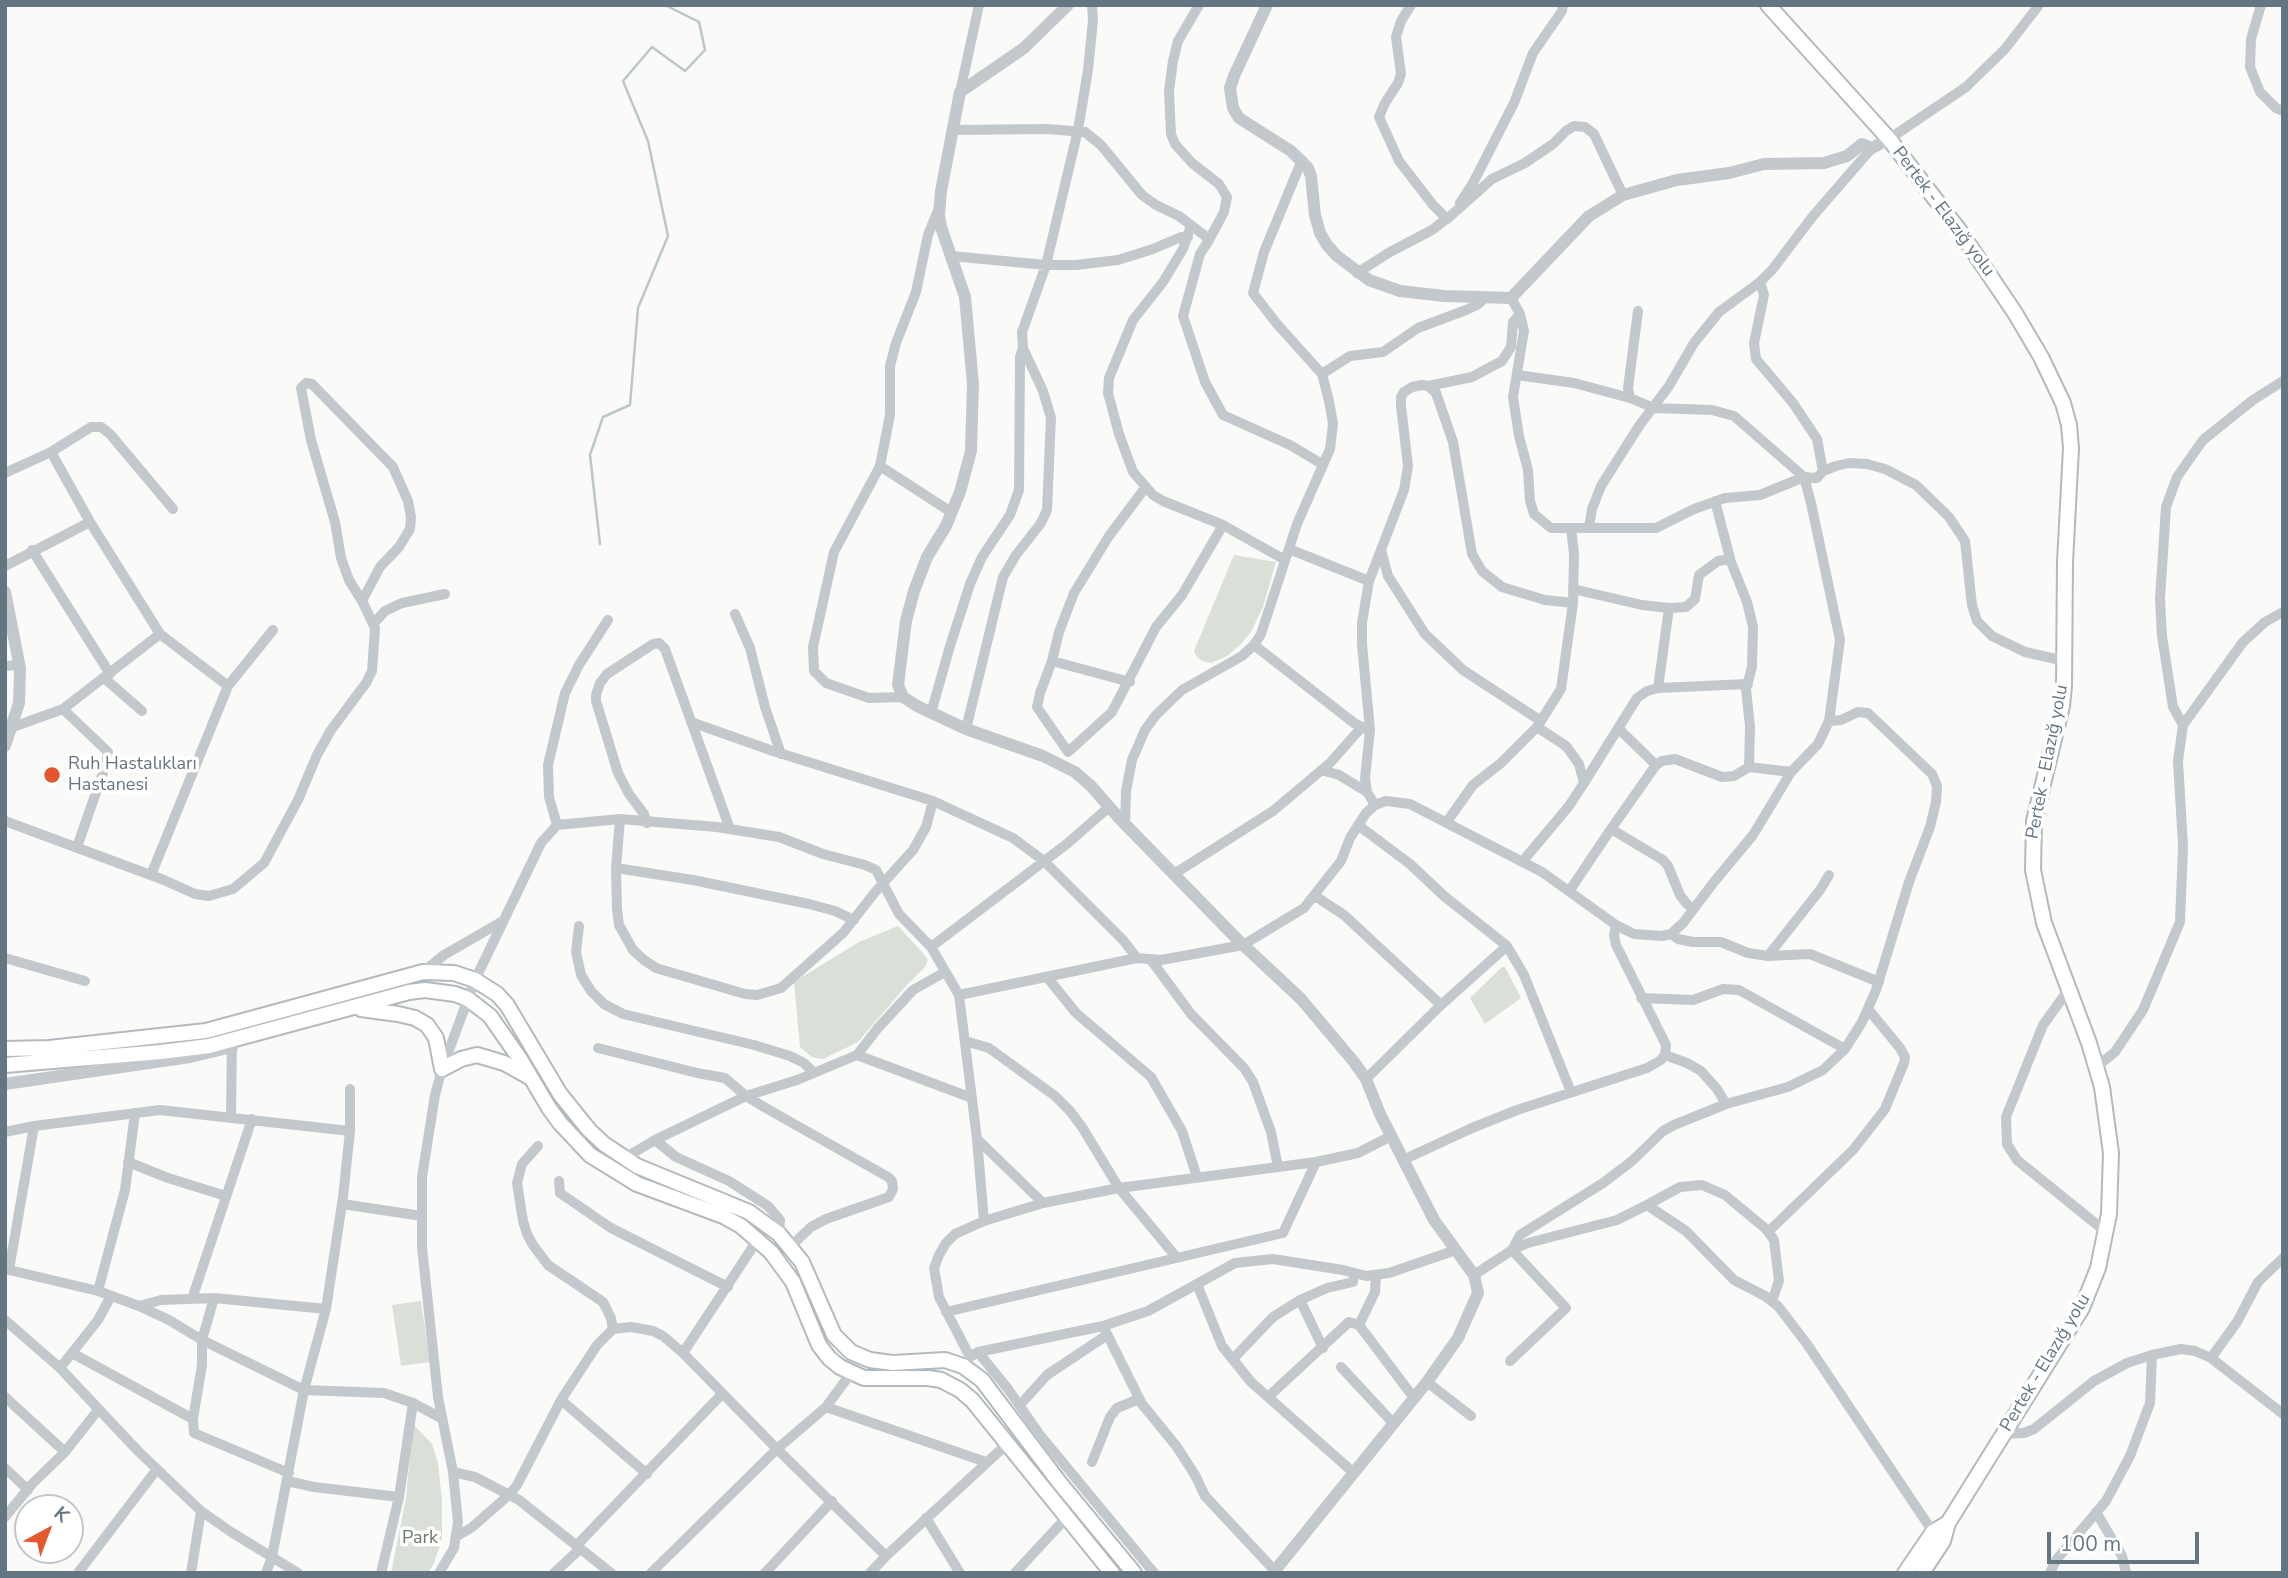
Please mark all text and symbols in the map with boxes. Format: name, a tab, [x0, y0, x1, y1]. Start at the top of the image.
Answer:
street label: Pertek - Elazığ yolu	[1887, 143, 1999, 281]
street label: Pertek - Elazığ yolu	[2022, 683, 2074, 841]
place label: Ruh Hastalıkları Hastanesi	[68, 754, 197, 796]
marker: Ruh Hastalıkları Hastanesi	[42, 765, 62, 785]
street label: Pertek - Elazığ yolu	[1996, 1290, 2096, 1436]
north arrow	[14, 1494, 84, 1564]
text: K	[48, 1501, 75, 1529]
scale bar	[2050, 1518, 2202, 1562]
park label: Park	[402, 1528, 438, 1550]
text: 100 m	[2060, 1530, 2121, 1558]

